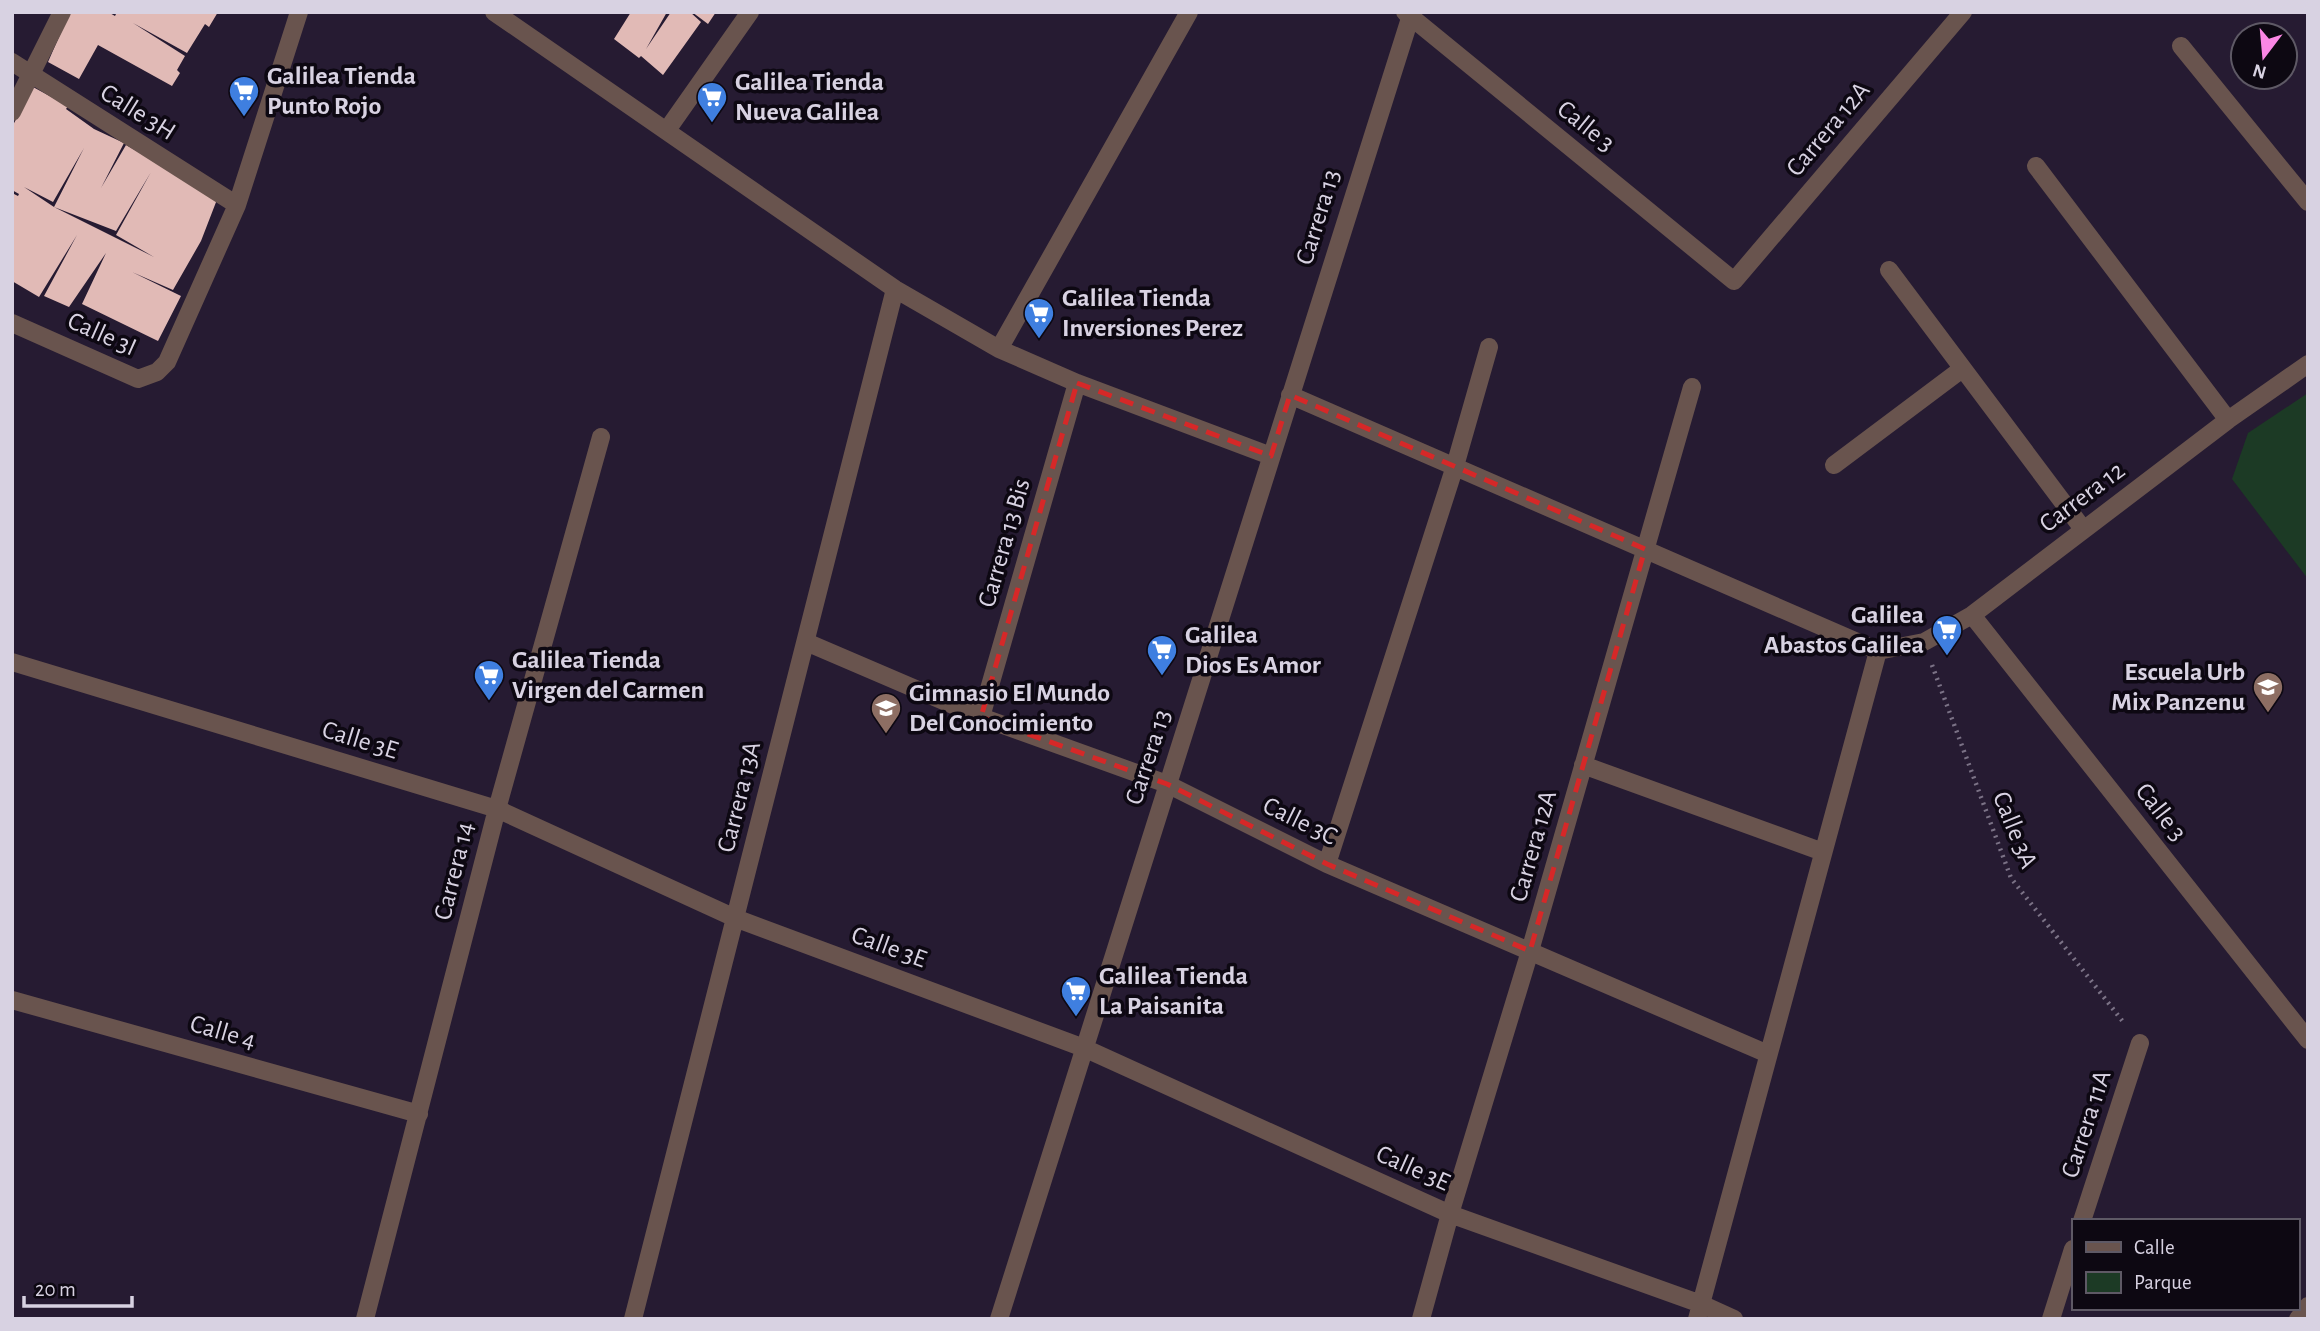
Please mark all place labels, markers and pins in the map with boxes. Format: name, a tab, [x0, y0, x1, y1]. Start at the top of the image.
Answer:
place label: Galilea Tienda Punto Rojo	[267, 63, 416, 119]
place label: Galilea Tienda Nueva Galilea	[735, 69, 884, 125]
supermarket icon: Galilea Tienda Punto Rojo	[227, 74, 261, 118]
supermarket icon: Galilea Tienda Nueva Galilea	[695, 80, 729, 124]
place label: Galilea Tienda Inversiones Perez	[1062, 285, 1243, 341]
supermarket icon: Galilea Tienda Inversiones Perez	[1022, 296, 1056, 340]
place label: Galilea Abastos Galilea	[1764, 602, 1924, 658]
supermarket icon: Galilea Abastos Galilea	[1930, 613, 1964, 657]
place label: Galilea Dios Es Amor	[1185, 622, 1321, 678]
supermarket icon: Galilea Dios Es Amor	[1145, 633, 1179, 677]
place label: Galilea Tienda Virgen del Carmen	[512, 647, 704, 703]
supermarket icon: Galilea Tienda Virgen del Carmen	[472, 658, 506, 702]
place label: Escuela Urb Mix Panzenu	[2111, 659, 2245, 715]
school or university icon: Escuela Urb Mix Panzenu	[2251, 670, 2285, 714]
place label: Gimnasio El Mundo Del Conocimiento	[909, 680, 1110, 736]
school or university icon: Gimnasio El Mundo Del Conocimiento	[869, 691, 903, 735]
place label: Galilea Tienda La Paisanita	[1099, 963, 1248, 1019]
supermarket icon: Galilea Tienda La Paisanita	[1059, 974, 1093, 1018]

